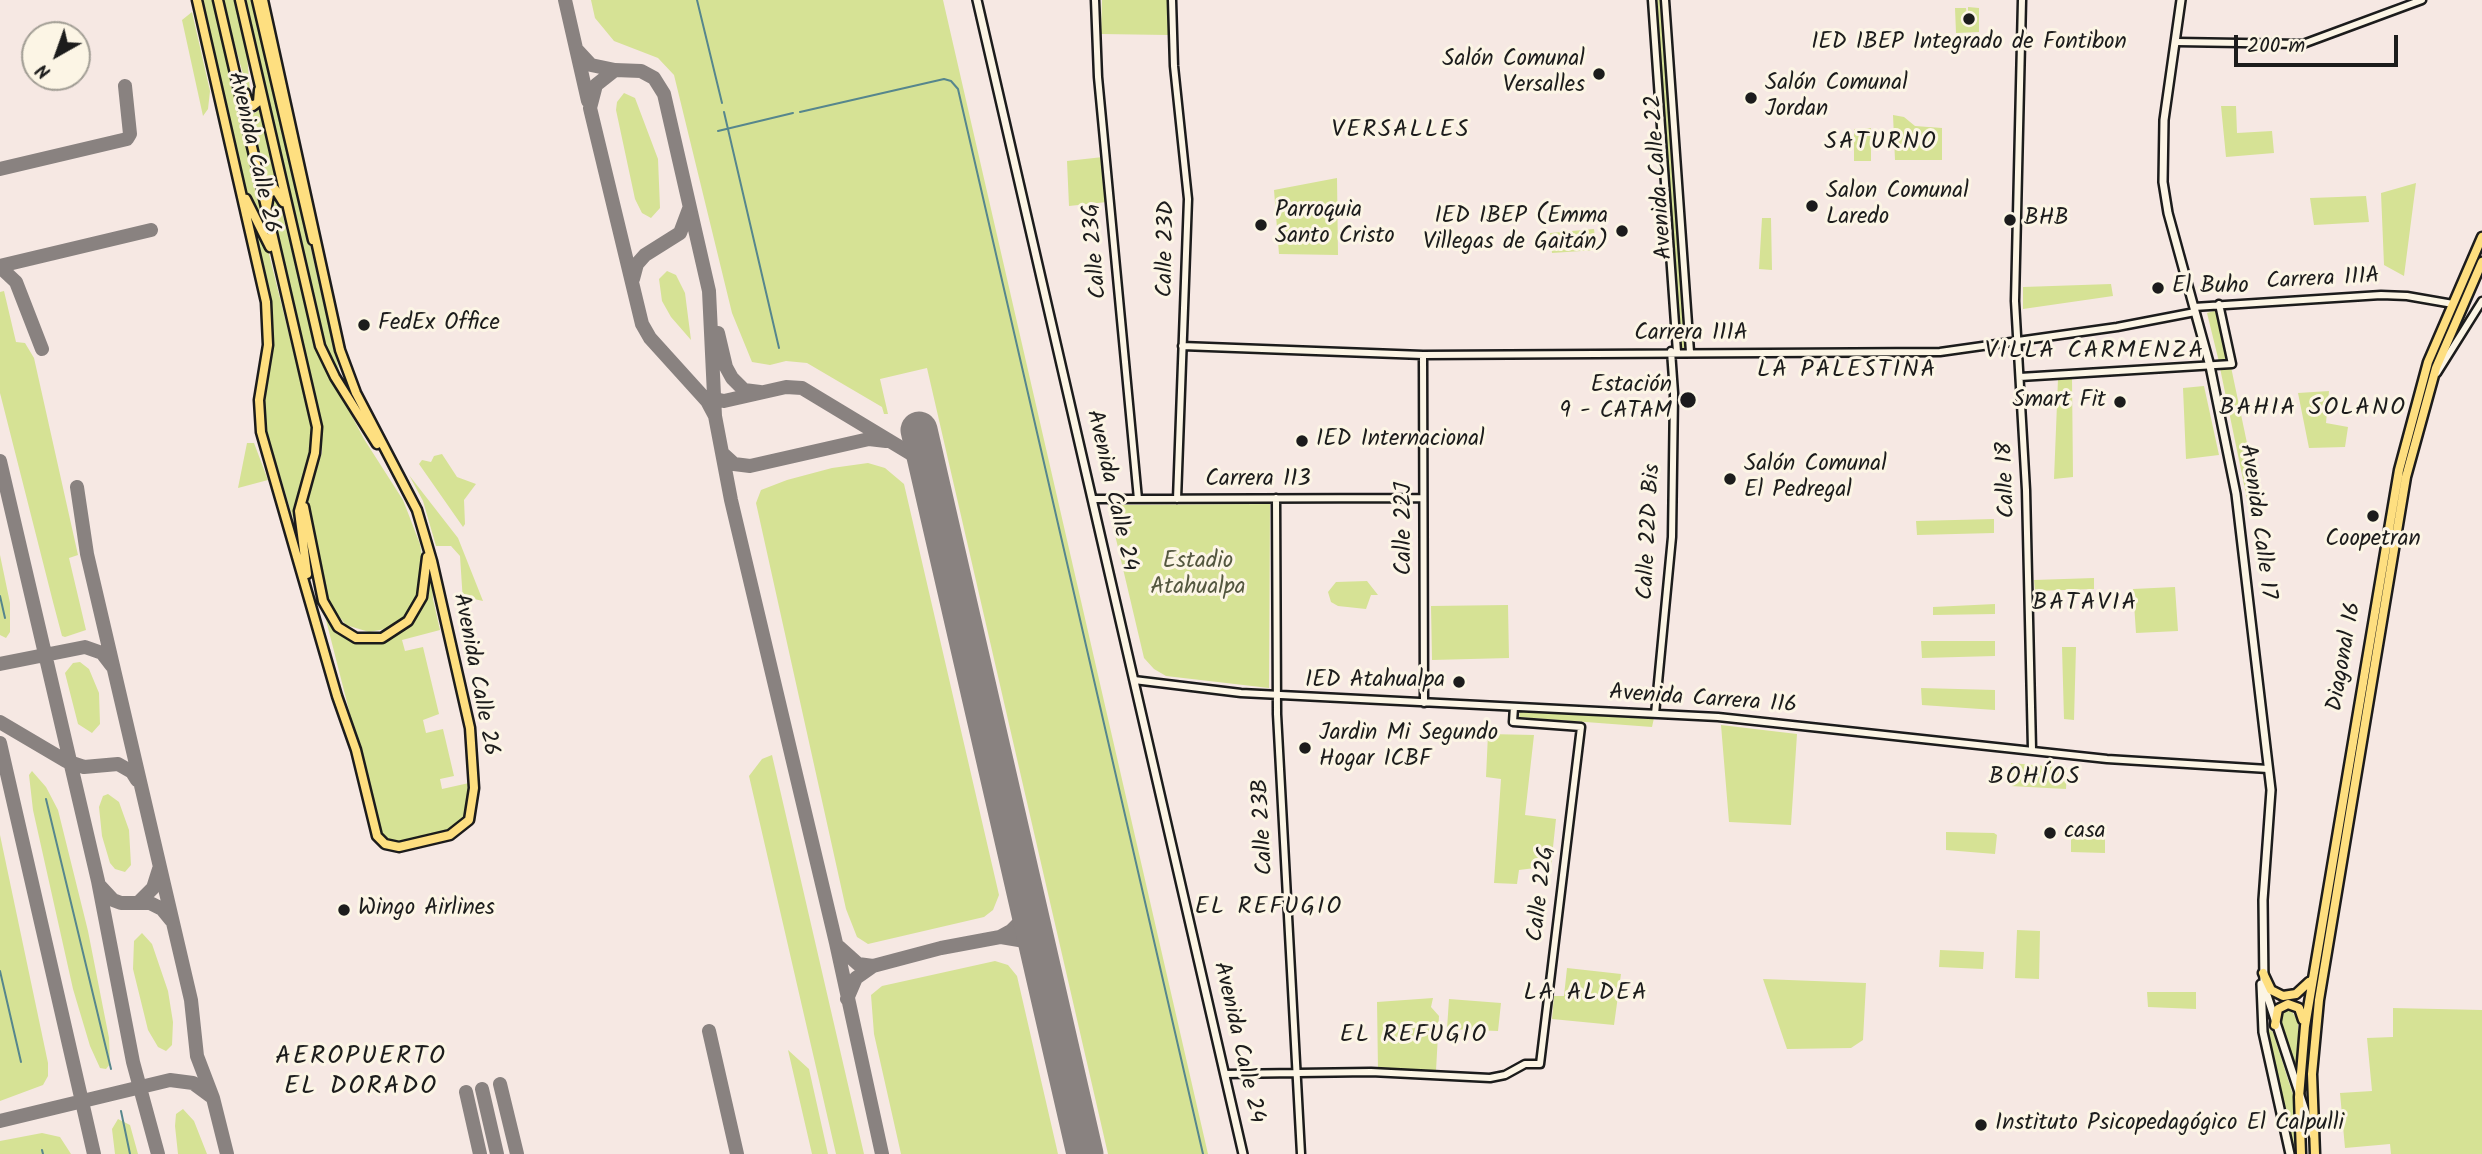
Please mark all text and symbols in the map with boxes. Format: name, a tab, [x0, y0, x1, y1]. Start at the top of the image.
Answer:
marker: IED IBEP Integrado de Fontibon	[1961, 11, 1977, 27]
north arrow	[21, 21, 91, 91]
scale bar	[2237, 21, 2402, 65]
place label: IED IBEP Integrado de Fontibon	[1811, 30, 2127, 58]
text: 200 m	[2247, 30, 2305, 63]
place label: Salón Comunal Versalles	[1442, 47, 1585, 101]
text: N	[30, 55, 58, 86]
marker: Salón Comunal Versalles	[1591, 66, 1607, 82]
street label: Avenida Calle 26	[220, 70, 284, 236]
place label: Salón Comunal Jordan	[1765, 71, 1908, 125]
marker: Salón Comunal Jordan	[1743, 90, 1759, 106]
street label: Avenida Calle 22	[1641, 94, 1681, 260]
district label: VERSALLES	[1333, 118, 1469, 146]
district label: SATURNO	[1825, 130, 1937, 158]
place label: Salon Comunal Laredo	[1826, 179, 1969, 233]
place label: Parroquia Santo Cristo	[1275, 198, 1395, 252]
marker: Salon Comunal Laredo	[1804, 198, 1820, 214]
street label: Calle 23D	[1153, 200, 1183, 298]
street label: Calle 23G	[1079, 202, 1115, 300]
place label: IED IBEP (Emma Villegas de Gaitán)	[1423, 204, 1608, 258]
place label: BHB	[2024, 206, 2069, 234]
marker: BHB	[2002, 212, 2018, 228]
marker: Parroquia Santo Cristo	[1253, 217, 1269, 233]
marker: IED IBEP (Emma Villegas de Gaitán)	[1614, 223, 1630, 239]
street label: Carrera 111A	[2266, 264, 2380, 298]
place label: El Buho	[2172, 274, 2249, 302]
marker: El Buho	[2150, 280, 2166, 296]
place label: FedEx Office	[378, 311, 500, 339]
marker: FedEx Office	[356, 317, 372, 333]
street label: Carrera 111A	[1634, 321, 1748, 349]
district label: VILLA CARMENZA	[1987, 339, 2203, 367]
district label: LA PALESTINA	[1759, 358, 1935, 386]
place label: Estación 9 - CATAM	[1560, 373, 1672, 427]
place label: Smart Fit	[2013, 388, 2106, 416]
marker: Estación 9 - CATAM	[1678, 390, 1698, 410]
marker: Smart Fit	[2112, 394, 2128, 410]
district label: BAHIA SOLANO	[2221, 396, 2405, 424]
street label: Avenida Calle 24	[1078, 408, 1142, 574]
place label: IED Internacional	[1316, 427, 1485, 455]
marker: IED Internacional	[1294, 433, 1310, 449]
street label: Calle 18	[1993, 441, 2023, 519]
street label: Avenida Calle 17	[2231, 443, 2281, 601]
place label: Salón Comunal El Pedregal	[1744, 452, 1887, 506]
street label: Calle 22D Bis	[1634, 463, 1668, 601]
street label: Carrera 113	[1205, 467, 1311, 495]
marker: Salón Comunal El Pedregal	[1722, 471, 1738, 487]
street label: Calle 22J	[1392, 483, 1420, 575]
marker: Coopetran	[2365, 508, 2381, 524]
place label: Coopetran	[2325, 527, 2421, 555]
park label: Estadio Atahualpa	[1150, 549, 1246, 603]
street label: Avenida Calle 26	[445, 591, 503, 759]
district label: BATAVIA	[2033, 591, 2137, 619]
street label: Diagonal 16	[2323, 600, 2369, 714]
place label: IED Atahualpa	[1305, 668, 1445, 696]
marker: IED Atahualpa	[1451, 674, 1467, 690]
street label: Avenida Carrera 116	[1608, 681, 1798, 721]
place label: Jardin Mi Segundo Hogar ICBF	[1319, 721, 1498, 775]
marker: Jardin Mi Segundo Hogar ICBF	[1297, 740, 1313, 756]
district label: BOHÍOS	[1989, 765, 2081, 793]
street label: Calle 23B	[1249, 778, 1281, 876]
place label: casa	[2064, 819, 2106, 847]
marker: casa	[2042, 825, 2058, 841]
street label: Calle 22G	[1523, 845, 1563, 943]
district label: EL REFUGIO	[1196, 895, 1342, 923]
place label: Wingo Airlines	[358, 896, 495, 924]
marker: Wingo Airlines	[336, 902, 352, 918]
street label: Avenida Calle 24	[1205, 960, 1269, 1126]
district label: LA ALDEA	[1524, 981, 1648, 1009]
district label: EL REFUGIO	[1341, 1023, 1487, 1051]
district label: AEROPUERTO EL DORADO	[276, 1043, 446, 1104]
place label: Instituto Psicopedagógico El Calpulli	[1995, 1111, 2344, 1139]
marker: Instituto Psicopedagógico El Calpulli	[1973, 1117, 1989, 1133]

